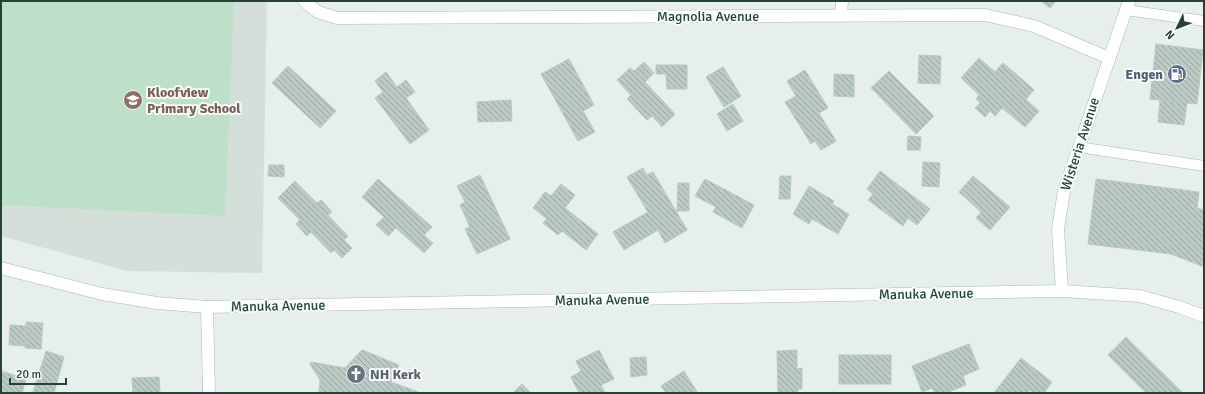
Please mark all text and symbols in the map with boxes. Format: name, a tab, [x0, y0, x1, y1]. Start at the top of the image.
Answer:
street label: Magnolia Avenue	[657, 8, 759, 25]
north arrow	[1157, 8, 1197, 48]
text: N	[1163, 27, 1177, 42]
fuel station icon: Engen	[1166, 63, 1188, 85]
place label: Engen	[1125, 66, 1163, 83]
place label: Kloofview Primary School	[147, 84, 241, 117]
school or university icon: Kloofview Primary School	[122, 89, 144, 111]
street label: Wisteria Avenue	[1057, 95, 1103, 193]
street label: Manuka Avenue	[879, 285, 973, 303]
street label: Manuka Avenue	[555, 291, 649, 309]
street label: Manuka Avenue	[231, 297, 325, 315]
scale bar	[10, 360, 66, 386]
church icon: NH Kerk	[345, 363, 367, 385]
place label: NH Kerk	[370, 366, 421, 383]
text: 20 m	[16, 367, 41, 382]

